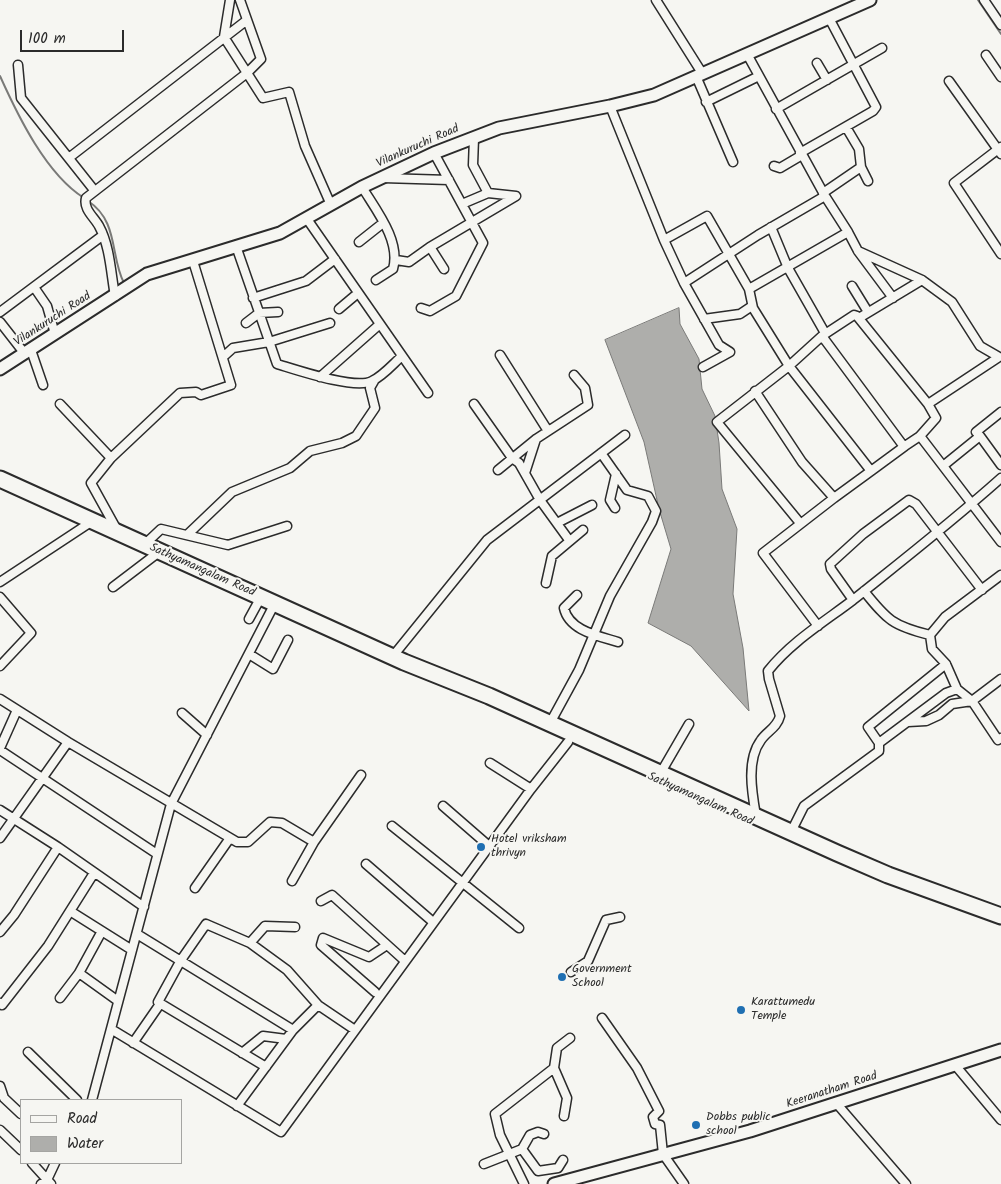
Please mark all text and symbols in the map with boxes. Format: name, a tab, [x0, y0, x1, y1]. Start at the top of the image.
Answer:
scale bar	[22, 20, 126, 52]
text: 100 m	[28, 27, 66, 51]
street label: Vilankuruchi Road	[374, 122, 462, 172]
street label: Vilankuruchi Road	[12, 290, 94, 350]
street label: Sathyamangalam Road	[147, 541, 257, 601]
street label: Sathyamangalam Road	[645, 770, 755, 830]
place label: Hotel vriksham thrivyn	[491, 833, 567, 861]
marker: Hotel vriksham thrivyn	[475, 841, 487, 853]
place label: Government School	[572, 963, 632, 991]
marker: Government School	[556, 971, 568, 983]
place label: Karattumedu Temple	[751, 996, 815, 1024]
marker: Karattumedu Temple	[735, 1004, 747, 1016]
street label: Keeranatham Road	[785, 1070, 879, 1112]
legend	[20, 1099, 182, 1164]
text: Road	[67, 1107, 97, 1131]
place label: Dobbs public school	[706, 1111, 771, 1139]
marker: Dobbs public school	[690, 1119, 702, 1131]
text: Water	[67, 1132, 103, 1156]

